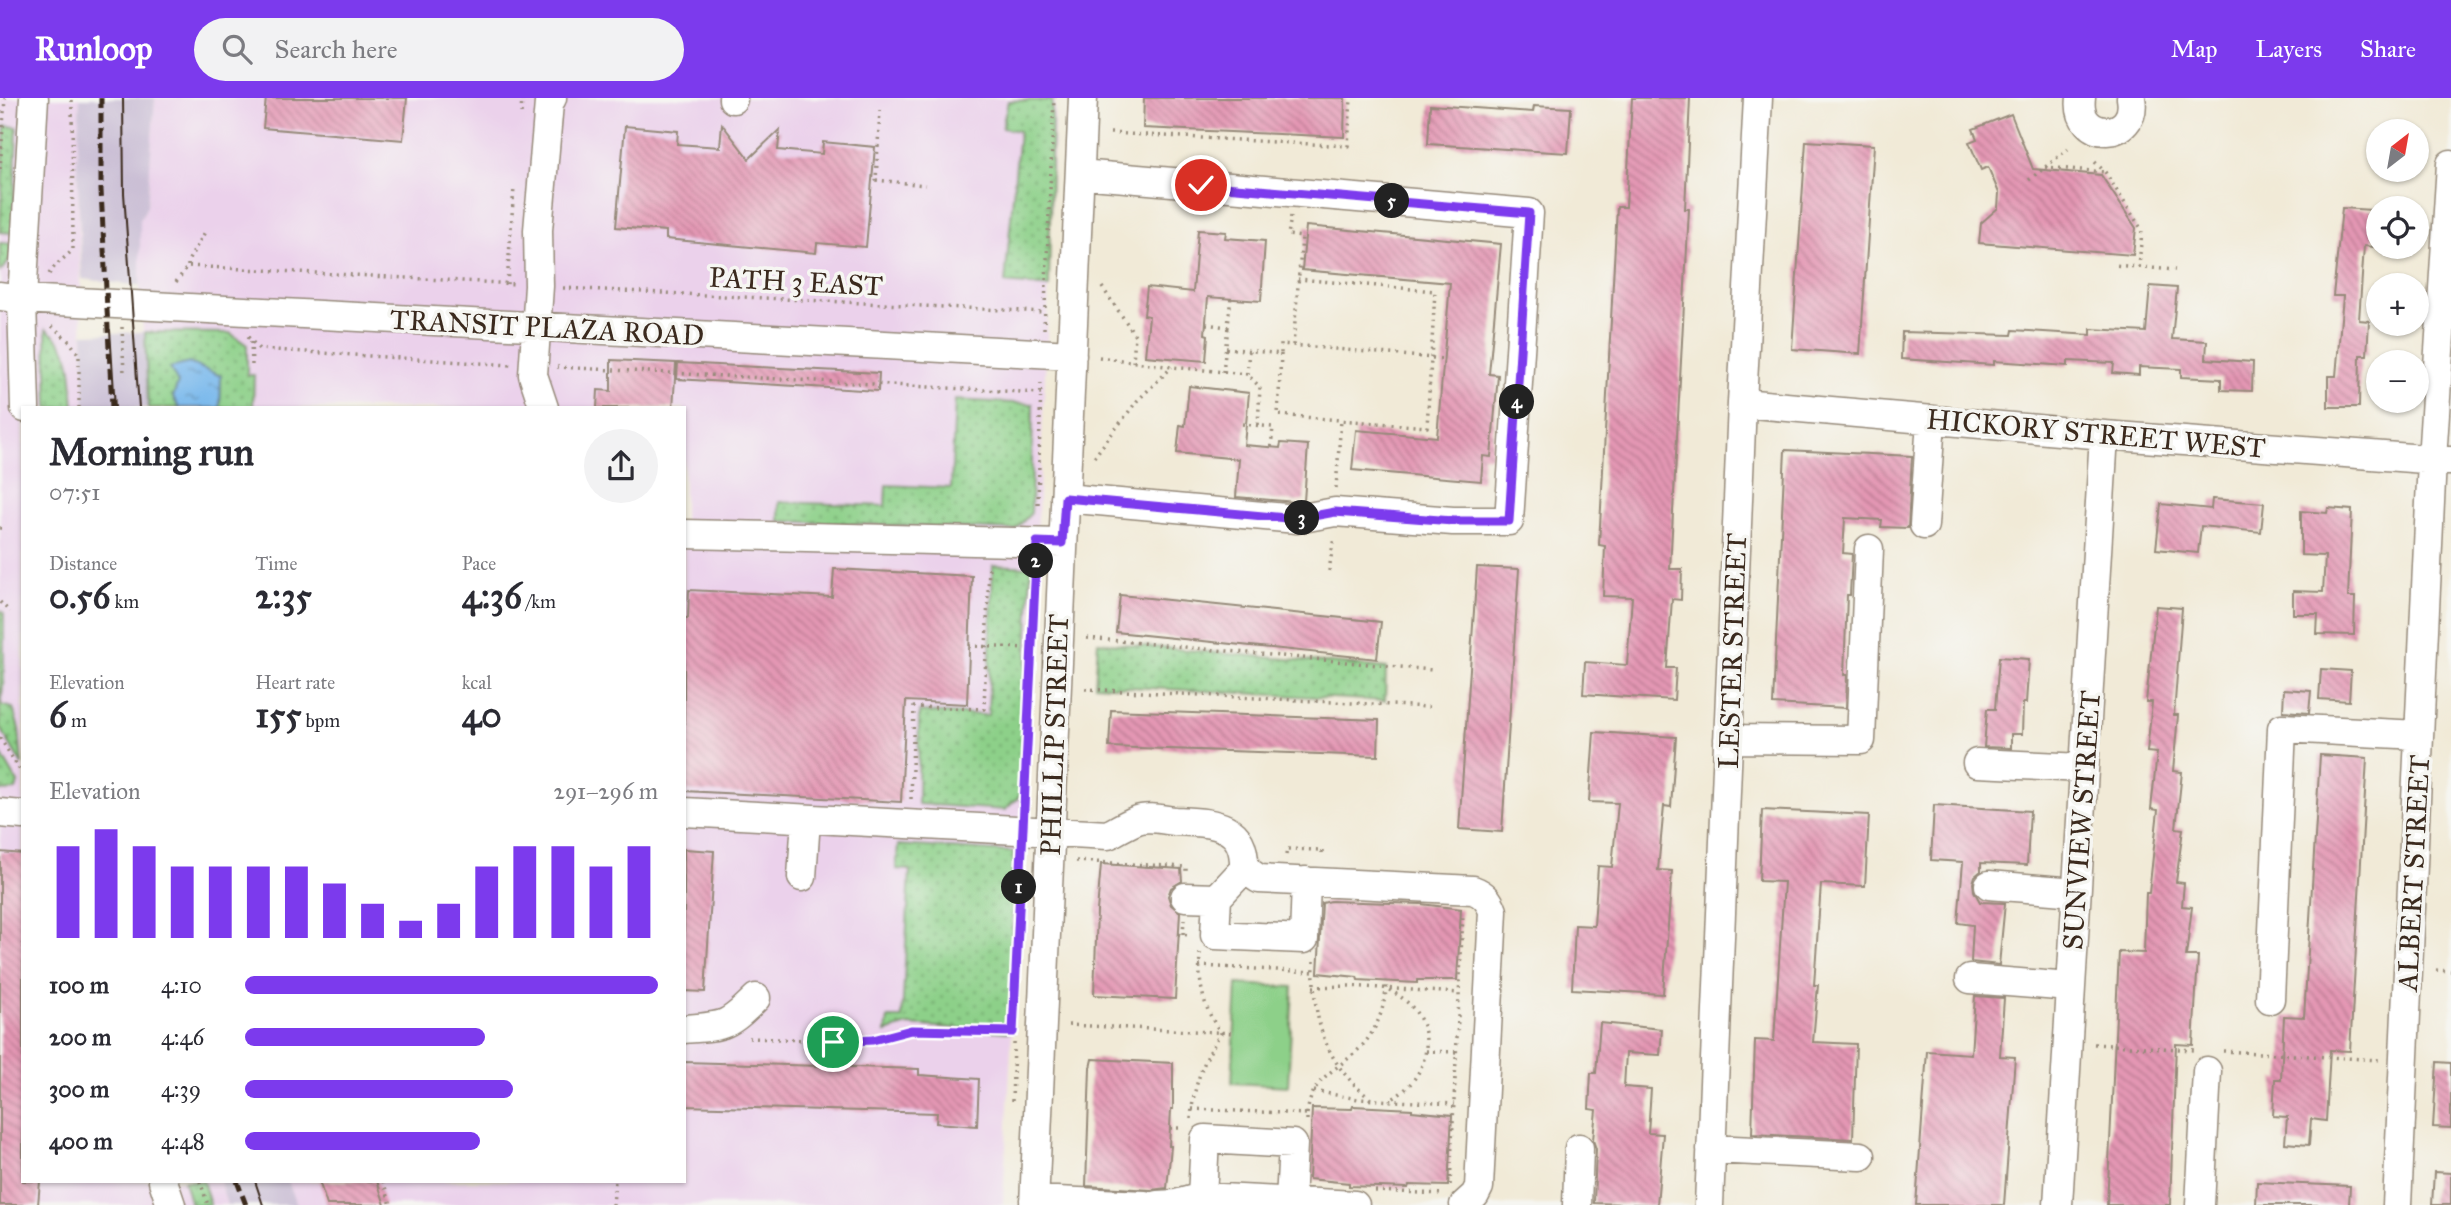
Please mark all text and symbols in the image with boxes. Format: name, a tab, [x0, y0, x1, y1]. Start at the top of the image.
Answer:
search box	[194, 18, 684, 81]
text: Runloop	[35, 29, 152, 69]
icon: search	[218, 30, 256, 68]
text: Search here	[274, 33, 397, 65]
text: Map	[2171, 34, 2218, 64]
text: Layers	[2256, 34, 2322, 64]
text: Share	[2360, 34, 2416, 64]
north arrow	[2366, 119, 2429, 182]
map controls	[2366, 119, 2429, 413]
pin	[1171, 155, 1231, 215]
icon: check	[1182, 166, 1220, 204]
pin: 5	[1374, 184, 1410, 218]
text: 5	[1387, 189, 1396, 212]
button: locate	[2366, 196, 2429, 259]
street label: PATH 3 EAST	[708, 259, 884, 304]
button: +	[2366, 273, 2429, 336]
street label: TRANSIT PLAZA ROAD	[389, 302, 705, 353]
button: −	[2366, 350, 2429, 413]
pin: 4	[1500, 384, 1534, 420]
text: 4	[1511, 390, 1522, 413]
street label: HICKORY STREET WEST	[1925, 401, 2267, 466]
text: Morning run	[49, 429, 254, 475]
button: share	[584, 429, 658, 503]
text: 07:51	[49, 478, 100, 506]
pin: 3	[1284, 500, 1320, 536]
text: 3	[1298, 506, 1305, 529]
street label: LESTER STREET	[1711, 532, 1754, 770]
pin: 2	[1018, 544, 1054, 578]
text: 2	[1031, 549, 1040, 572]
text: Distance	[49, 552, 117, 575]
text: Time	[255, 552, 297, 575]
text: Pace	[462, 552, 496, 575]
text: 0.56	[49, 575, 110, 618]
text: 2:35	[255, 575, 312, 618]
text: 4:36	[462, 575, 522, 618]
text: km	[110, 590, 139, 613]
text: /km	[522, 590, 556, 613]
street label: PHILLIP STREET	[1033, 613, 1076, 857]
text: Elevation	[49, 671, 124, 694]
text: Heart rate	[255, 671, 335, 694]
text: kcal	[462, 671, 492, 694]
street label: SUNVIEW STREET	[2055, 689, 2108, 951]
text: 6	[49, 694, 67, 737]
text: 155	[255, 694, 301, 737]
text: 40	[462, 694, 502, 737]
text: m	[67, 709, 87, 732]
text: bpm	[301, 709, 340, 732]
street label: ALBERT STREET	[2390, 754, 2437, 993]
text: Elevation	[49, 777, 140, 805]
text: 291–296 m	[554, 777, 658, 805]
pin: 1	[1002, 870, 1036, 904]
text: 1	[1015, 875, 1022, 898]
text: 100 m	[49, 971, 109, 999]
text: 4:10	[161, 971, 202, 999]
pin	[803, 1012, 863, 1072]
text: 200 m	[49, 1023, 111, 1051]
text: 4:46	[161, 1023, 204, 1051]
icon: arrive	[814, 1023, 852, 1061]
text: 300 m	[49, 1075, 109, 1103]
text: 4:39	[161, 1075, 201, 1103]
text: 400 m	[49, 1127, 113, 1155]
text: 4:48	[161, 1127, 205, 1155]

